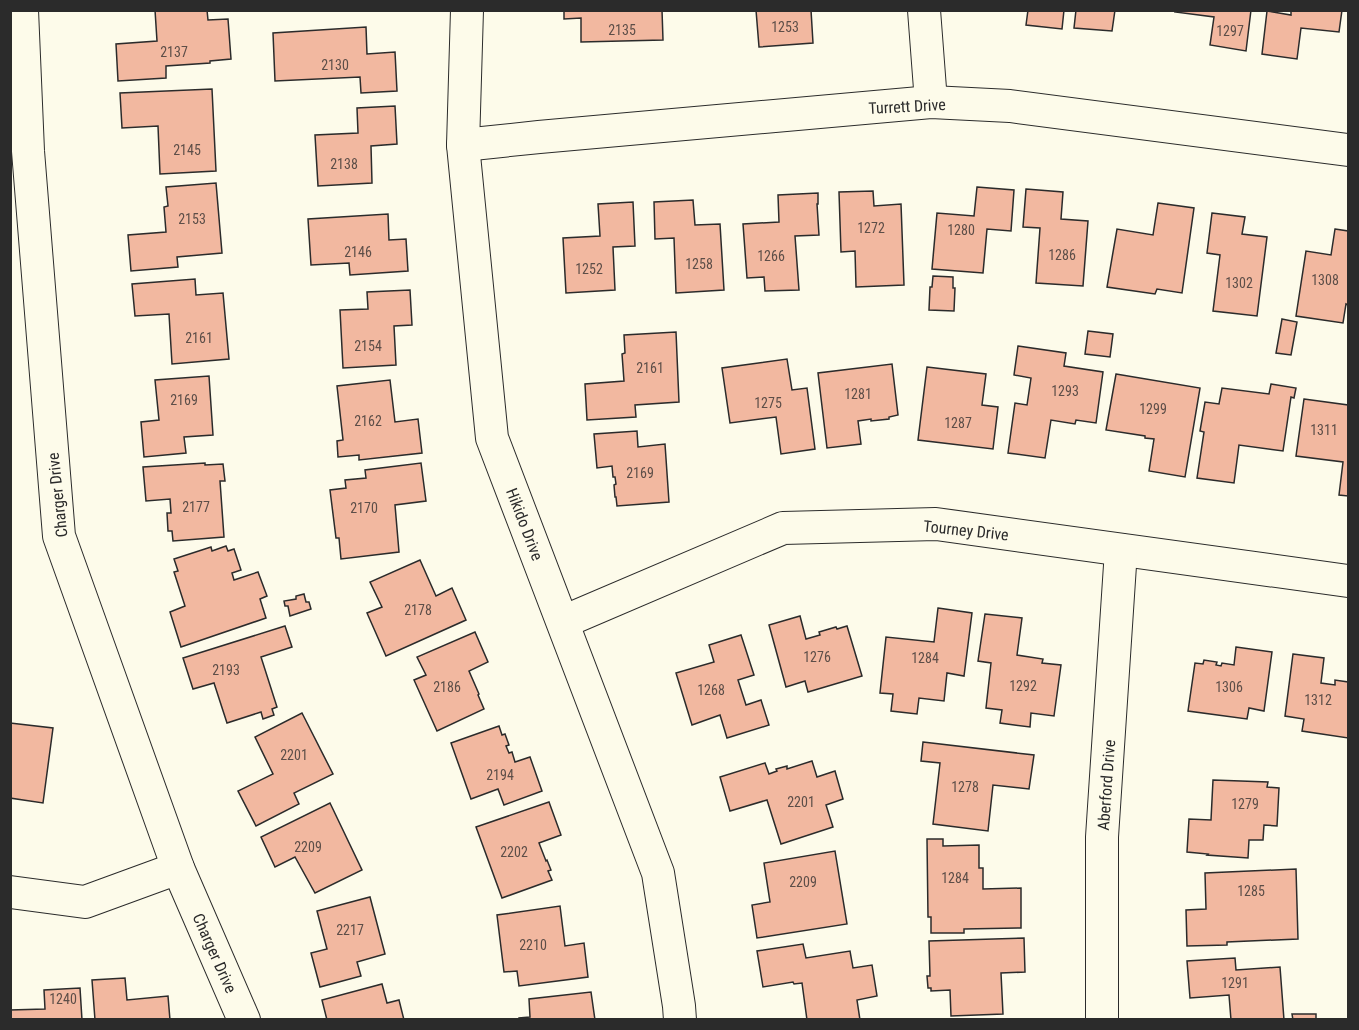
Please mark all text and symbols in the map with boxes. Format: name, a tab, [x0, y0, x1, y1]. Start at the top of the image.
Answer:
house number: 1253	[771, 19, 799, 35]
house number: 2135	[608, 22, 636, 38]
house number: 1297	[1216, 23, 1244, 39]
house number: 2137	[160, 44, 188, 60]
house number: 2130	[321, 57, 349, 73]
street label: Turrett Drive	[868, 95, 946, 118]
house number: 2145	[173, 142, 201, 158]
house number: 2138	[330, 156, 358, 172]
house number: 2153	[178, 211, 206, 227]
house number: 1272	[857, 220, 885, 236]
house number: 1280	[947, 222, 975, 238]
house number: 2146	[344, 244, 372, 260]
house number: 1286	[1048, 247, 1076, 263]
house number: 1266	[757, 248, 785, 264]
house number: 1258	[685, 256, 713, 272]
house number: 1252	[575, 261, 603, 277]
house number: 1308	[1311, 272, 1339, 288]
house number: 1302	[1225, 275, 1253, 291]
house number: 2161	[185, 330, 213, 346]
house number: 2154	[354, 338, 382, 354]
house number: 2161	[636, 360, 664, 376]
house number: 1293	[1051, 383, 1079, 399]
house number: 1281	[844, 386, 872, 402]
house number: 2169	[170, 392, 198, 408]
house number: 1275	[754, 395, 782, 411]
house number: 1299	[1139, 401, 1167, 417]
house number: 2162	[354, 413, 382, 429]
house number: 1287	[944, 415, 972, 431]
house number: 1311	[1310, 422, 1338, 438]
street label: Charger Drive	[44, 452, 71, 538]
house number: 2169	[626, 465, 654, 481]
street label: Hikido Drive	[502, 485, 547, 563]
house number: 2177	[182, 499, 210, 515]
house number: 2170	[350, 500, 378, 516]
street label: Tourney Drive	[922, 517, 1010, 544]
house number: 2178	[404, 602, 432, 618]
house number: 1276	[803, 649, 831, 665]
house number: 1284	[911, 650, 939, 666]
house number: 2193	[212, 662, 240, 678]
house number: 1292	[1009, 678, 1037, 694]
house number: 2186	[433, 679, 461, 695]
house number: 1306	[1215, 679, 1243, 695]
house number: 1268	[697, 682, 725, 698]
house number: 1312	[1304, 692, 1332, 708]
street label: Aberford Drive	[1094, 739, 1119, 831]
house number: 2201	[280, 747, 308, 763]
house number: 2194	[486, 767, 514, 783]
house number: 1278	[951, 779, 979, 795]
house number: 2201	[787, 794, 815, 810]
house number: 1279	[1231, 796, 1259, 812]
house number: 2209	[294, 839, 322, 855]
house number: 2202	[500, 844, 528, 860]
house number: 1284	[941, 870, 969, 886]
house number: 2209	[789, 874, 817, 890]
house number: 1285	[1237, 883, 1265, 899]
street label: Charger Drive	[189, 910, 241, 996]
house number: 2217	[336, 922, 364, 938]
house number: 2210	[519, 937, 547, 953]
house number: 1291	[1221, 975, 1249, 991]
house number: 1240	[49, 991, 77, 1007]

